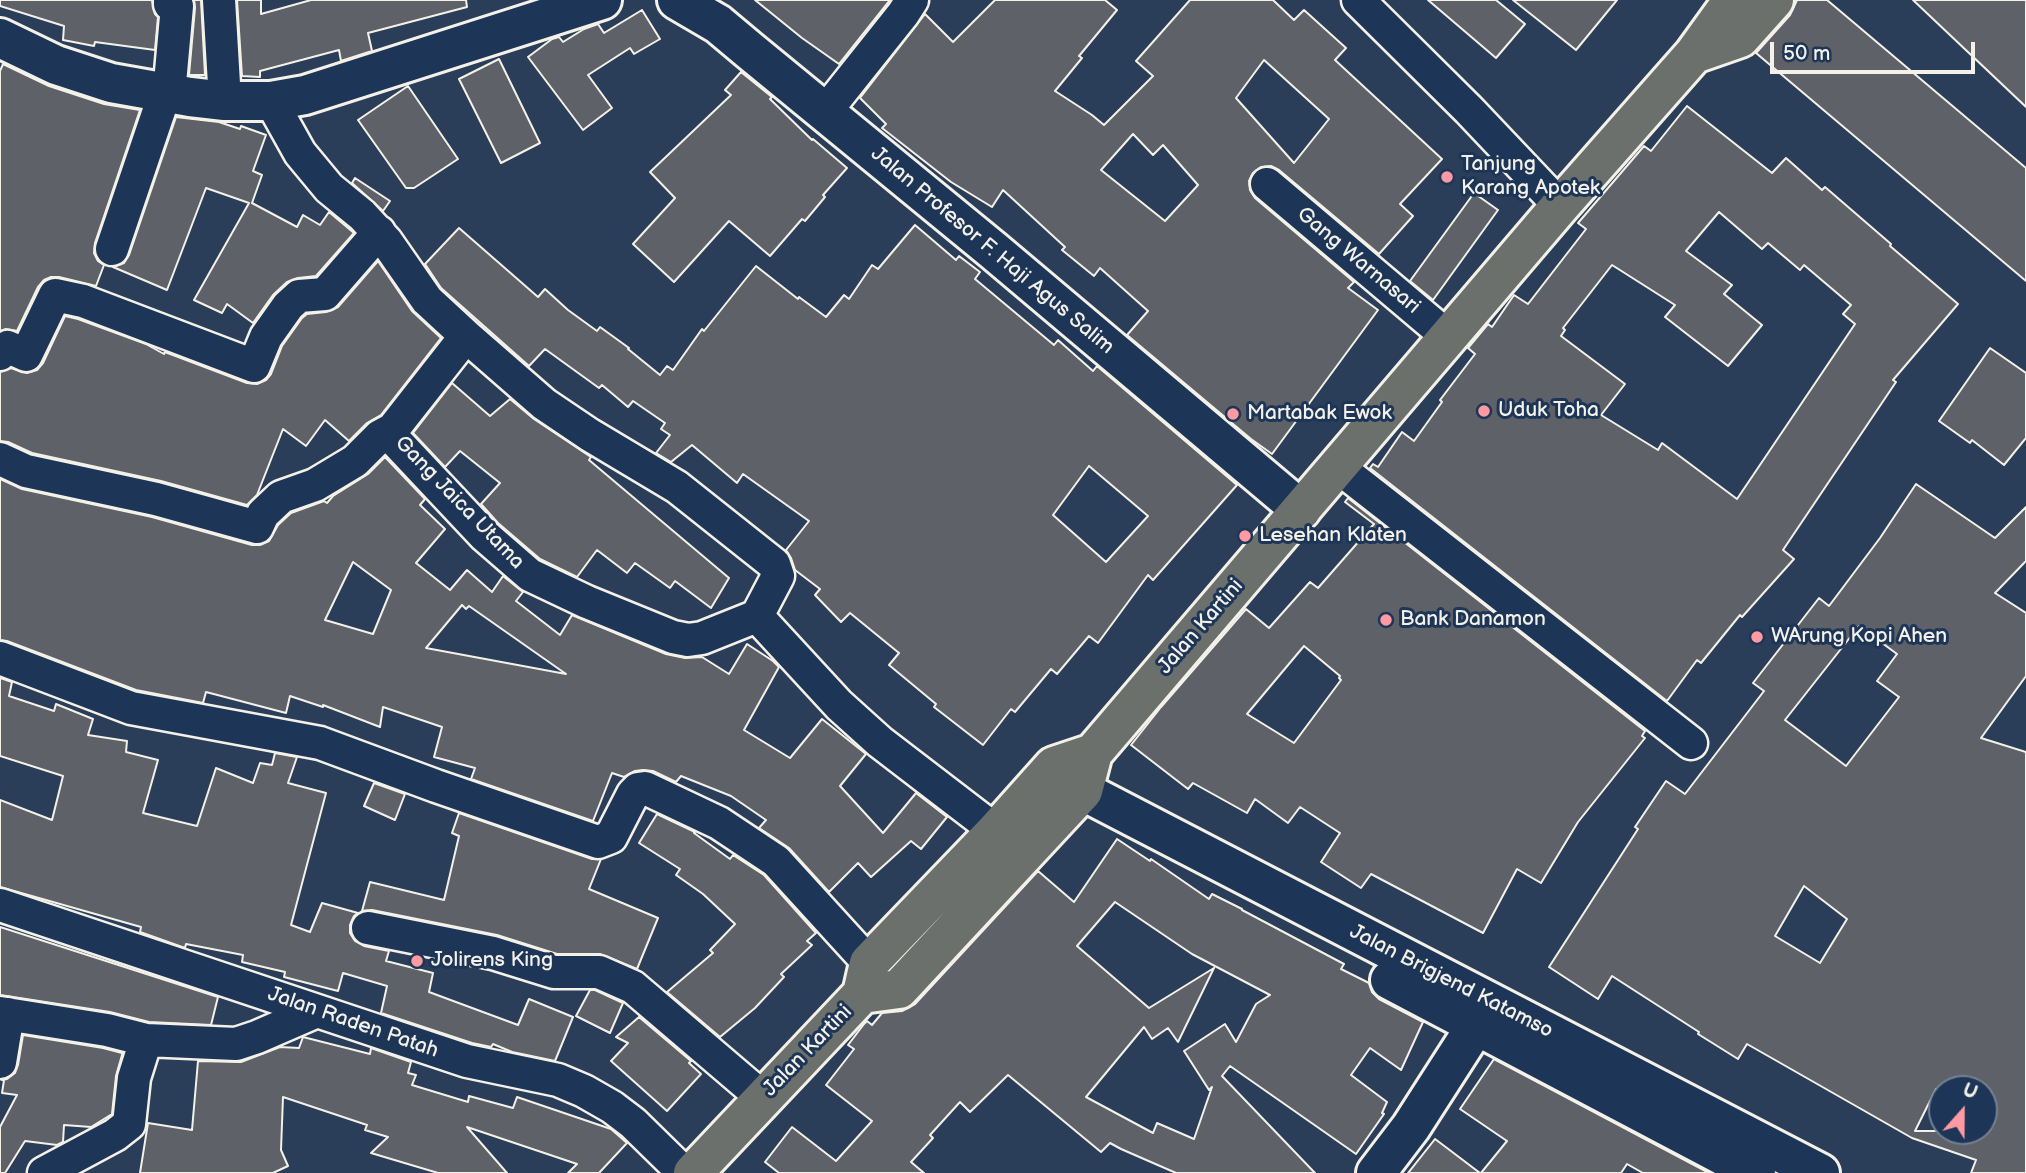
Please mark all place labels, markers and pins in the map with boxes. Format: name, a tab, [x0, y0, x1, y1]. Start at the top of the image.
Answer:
place label: Tanjung Karang Apotek	[1461, 152, 1600, 202]
marker: Tanjung Karang Apotek	[1439, 169, 1455, 185]
place label: Uduk Toha	[1498, 398, 1599, 424]
place label: Martabak Ewok	[1247, 401, 1392, 427]
marker: Uduk Toha	[1476, 403, 1492, 419]
marker: Martabak Ewok	[1225, 406, 1241, 422]
place label: Lesehan Klaten	[1259, 523, 1407, 549]
marker: Lesehan Klaten	[1237, 528, 1253, 544]
place label: Bank Danamon	[1400, 607, 1546, 633]
marker: Bank Danamon	[1378, 612, 1394, 628]
place label: WArung Kopi Ahen	[1771, 624, 1947, 650]
marker: WArung Kopi Ahen	[1749, 629, 1765, 645]
place label: Jolirens King	[431, 948, 553, 974]
marker: Jolirens King	[409, 953, 425, 969]

